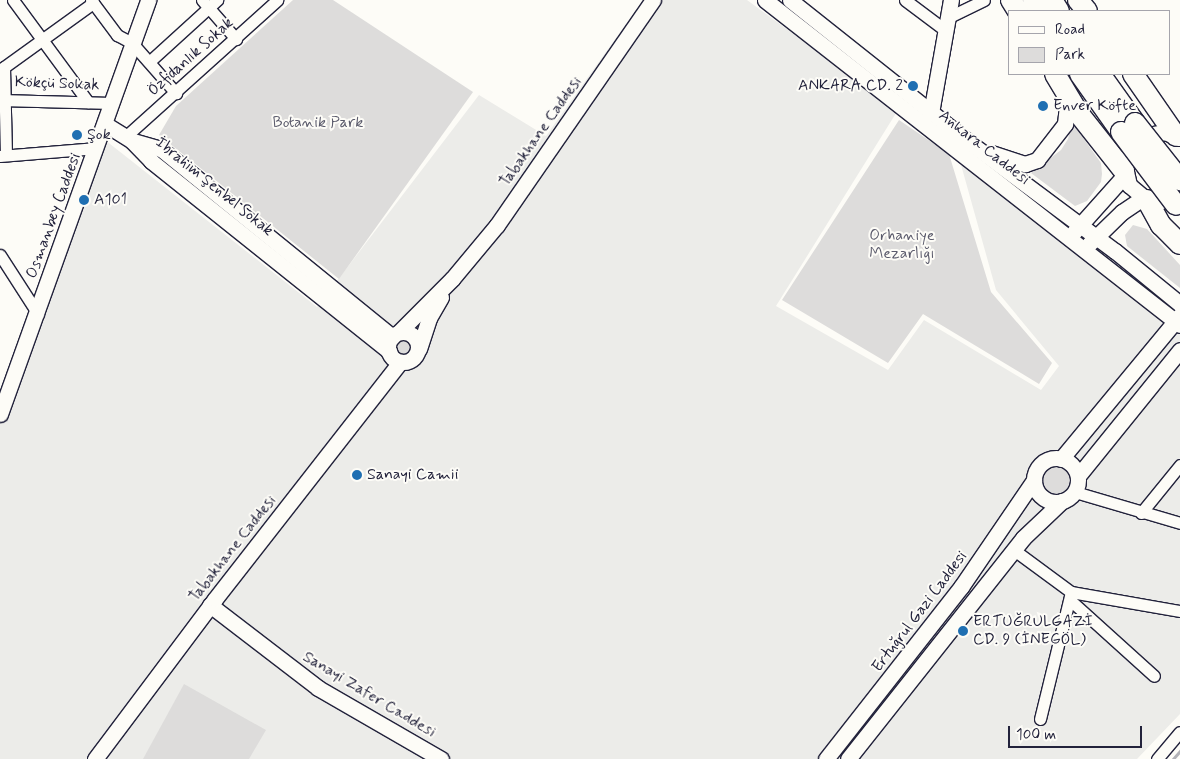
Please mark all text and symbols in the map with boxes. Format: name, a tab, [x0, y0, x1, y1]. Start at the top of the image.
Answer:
legend	[1008, 10, 1170, 75]
street label: Özfidanlık Sokak	[144, 13, 238, 101]
text: Road	[1055, 20, 1085, 40]
text: Park	[1055, 45, 1085, 65]
street label: Tabakhane Caddesi	[495, 72, 587, 192]
street label: Kökçü Sokak	[14, 73, 100, 95]
place label: ANKARA CD. 2	[798, 76, 903, 96]
marker: ANKARA CD. 2	[907, 80, 919, 92]
place label: Enver Köfte	[1053, 96, 1136, 116]
marker: Enver Köfte	[1037, 100, 1049, 112]
street label: Ankara Caddesi	[934, 106, 1034, 190]
park label: Botanik Park	[273, 113, 363, 133]
place label: Şok	[87, 125, 111, 145]
marker: Şok	[71, 129, 83, 141]
street label: İbrahim Şenbel Sokak	[150, 133, 278, 241]
street label: Osmanbey Caddesi	[22, 149, 86, 283]
place label: A101	[94, 190, 127, 210]
marker: A101	[78, 194, 90, 206]
park label: Orhaniye Mezarlığı	[869, 226, 935, 264]
place label: Sanayi Camii	[367, 465, 458, 485]
marker: Sanayi Camii	[351, 469, 363, 481]
street label: Tabakhane Caddesi	[184, 491, 282, 607]
street label: Ertuğrul Gazi Caddesi	[867, 546, 973, 678]
place label: ERTUĞRULGAZİ CD. 9 (İNEGÖL)	[973, 612, 1093, 650]
marker: ERTUĞRULGAZİ CD. 9 (İNEGÖL)	[957, 625, 969, 637]
street label: Sanayi Zafer Caddesi	[300, 648, 438, 742]
scale bar	[1010, 716, 1144, 748]
text: 100 m	[1016, 725, 1056, 745]

